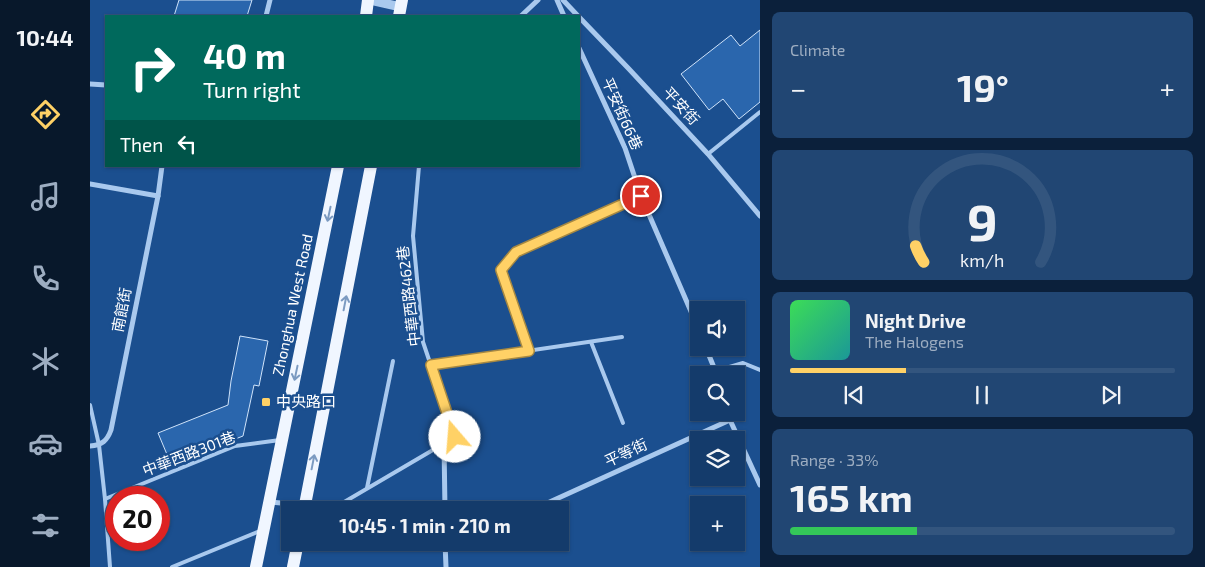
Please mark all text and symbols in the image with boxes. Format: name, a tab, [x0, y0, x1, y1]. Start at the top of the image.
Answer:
text: 10:44	[16, 24, 74, 50]
text: 40 m	[203, 34, 286, 76]
icon: right	[120, 35, 185, 100]
text: Climate	[790, 40, 845, 59]
text: 19°	[957, 64, 1009, 110]
text: −	[790, 71, 806, 105]
text: +	[1160, 71, 1175, 105]
street label: 平安街66巷	[599, 75, 647, 153]
text: Turn right	[203, 76, 301, 102]
street label: 平安街	[660, 83, 704, 128]
icon: directions	[28, 97, 63, 132]
icon: left	[173, 130, 201, 158]
text: Then	[120, 133, 163, 156]
pin	[620, 175, 662, 217]
icon: music	[28, 179, 63, 214]
icon: arrive	[627, 182, 655, 210]
text: 9	[967, 189, 998, 251]
one-way arrow	[323, 206, 333, 222]
street label: Zhonghua West Road	[268, 232, 316, 377]
street label: 中華西路462巷	[393, 245, 423, 347]
text: km/h	[960, 249, 1005, 271]
icon: phone	[28, 261, 63, 296]
street label: 南館街	[108, 286, 134, 334]
one-way arrow	[340, 295, 350, 311]
map controls	[690, 301, 745, 551]
button: sound	[690, 301, 745, 356]
text: Night Drive	[865, 309, 966, 332]
text: The Halogens	[865, 332, 964, 351]
icon: climate	[28, 344, 63, 379]
one-way arrow	[291, 365, 300, 381]
button: search	[690, 366, 745, 421]
icon: previous	[840, 381, 868, 409]
icon: pause	[968, 381, 996, 409]
icon: next	[1097, 381, 1125, 409]
place label: 中央路口	[276, 392, 336, 410]
marker: 中央路口	[260, 396, 272, 408]
position arrow	[428, 410, 480, 462]
icon: car	[28, 426, 63, 461]
street label: 中華西路301巷	[140, 427, 238, 479]
button: layers	[690, 431, 745, 486]
street label: 平等街	[601, 434, 650, 470]
text: Range · 33%	[790, 450, 878, 469]
one-way arrow	[309, 455, 319, 471]
text: 165 km	[790, 474, 913, 520]
speed limit sign: 20	[105, 486, 170, 551]
button: +	[690, 496, 745, 551]
icon: filters	[28, 508, 63, 543]
text: 10:45 · 1 min · 210 m	[339, 514, 511, 537]

